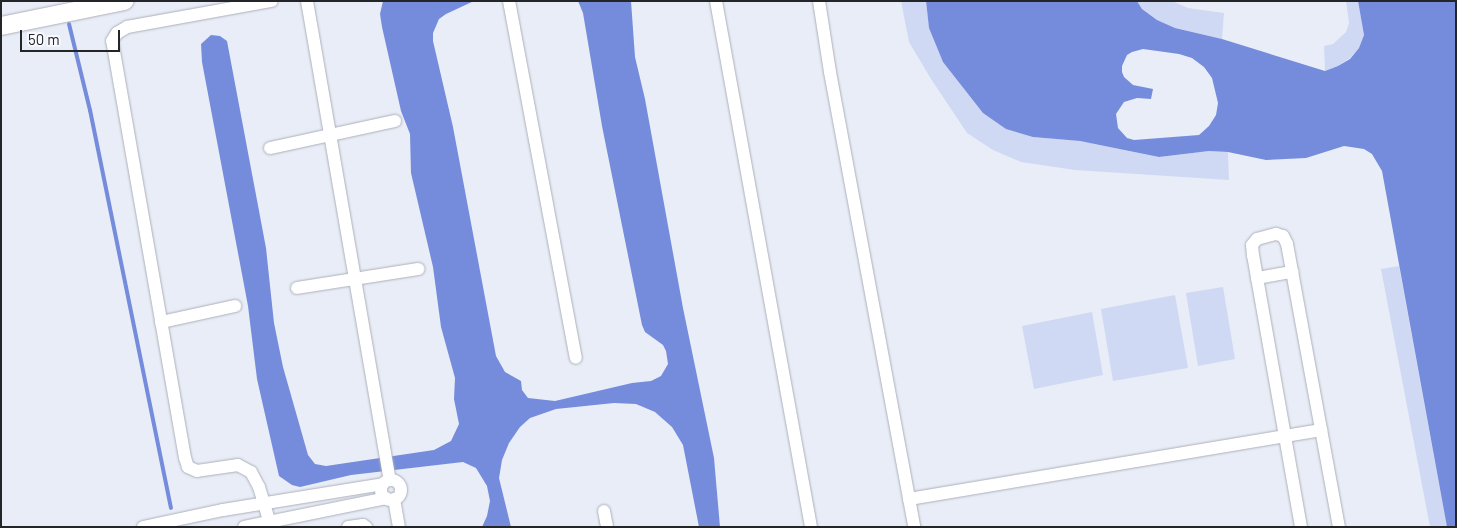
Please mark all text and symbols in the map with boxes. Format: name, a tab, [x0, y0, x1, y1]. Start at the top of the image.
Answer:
scale bar	[22, 20, 122, 52]
text: 50 m	[28, 30, 60, 48]

